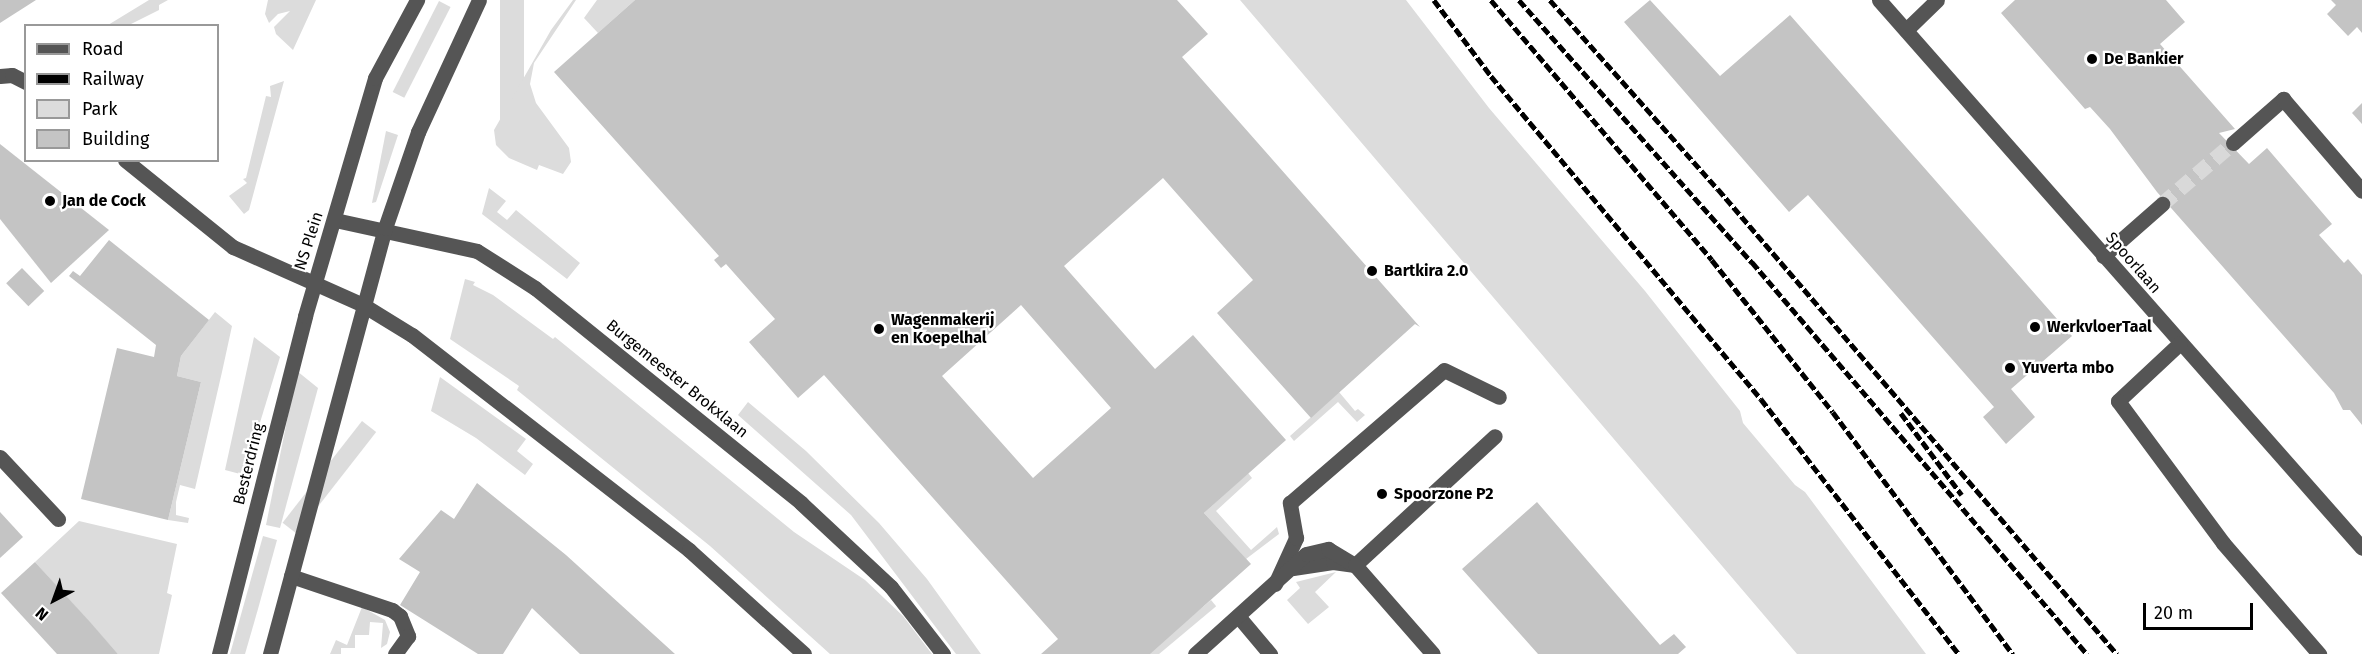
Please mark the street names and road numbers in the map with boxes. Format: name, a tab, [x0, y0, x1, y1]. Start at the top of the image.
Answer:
street label: NS Plein	[291, 209, 327, 273]
street label: Spoorlaan	[2101, 229, 2165, 297]
street label: Burgemeester Brokxlaan	[602, 316, 752, 442]
street label: Besterdring	[230, 421, 268, 507]

